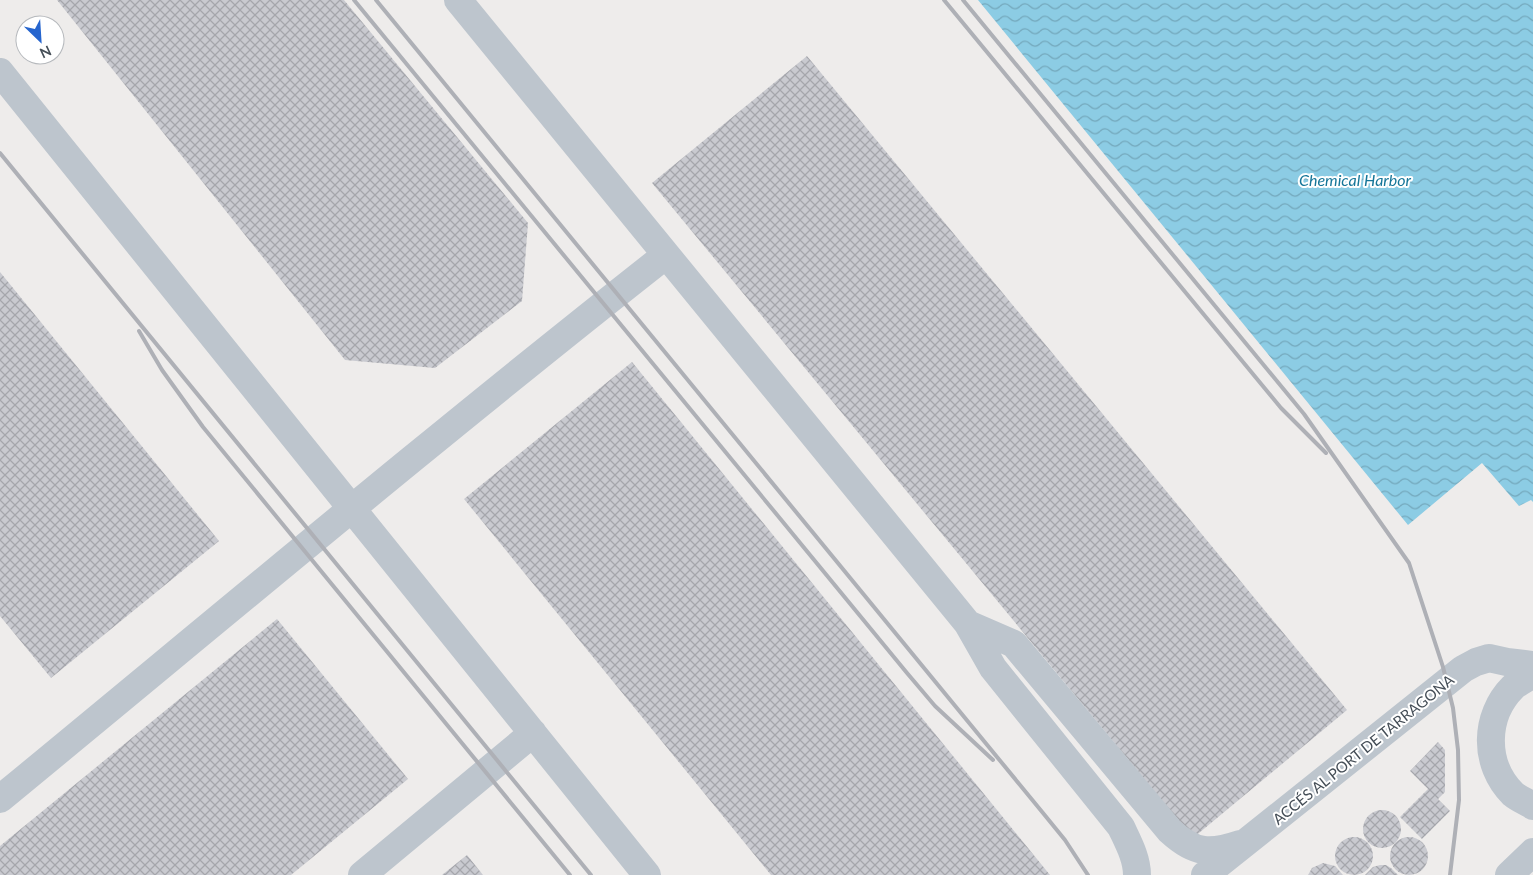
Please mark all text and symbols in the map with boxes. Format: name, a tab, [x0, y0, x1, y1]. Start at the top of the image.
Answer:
north arrow	[15, 15, 65, 65]
text: N	[37, 42, 54, 62]
water label: Chemical Harbor	[1299, 170, 1412, 189]
street label: ACCÉS AL PORT DE TARRAGONA	[1269, 670, 1458, 828]

